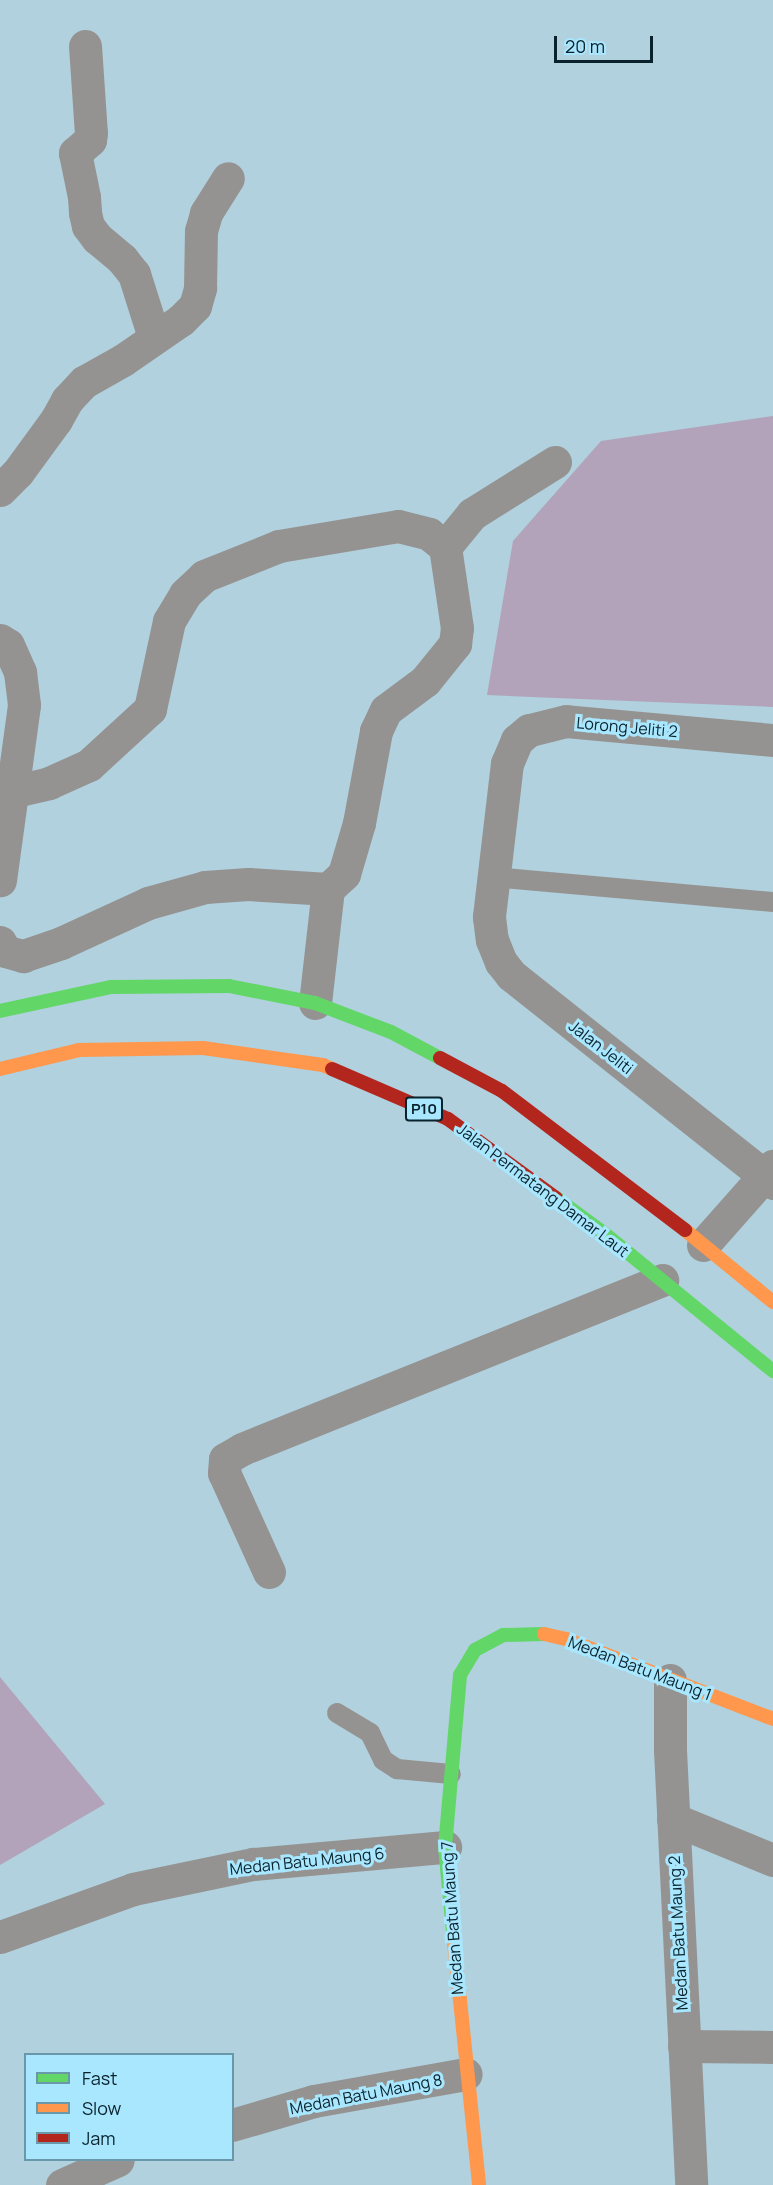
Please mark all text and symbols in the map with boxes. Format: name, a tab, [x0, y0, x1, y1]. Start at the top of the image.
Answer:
scale bar	[557, 24, 656, 62]
text: 20 m	[565, 34, 605, 58]
street label: Lorong Jeliti 2	[576, 713, 678, 741]
street label: Jalan Jeliti	[565, 1016, 637, 1078]
road number: P10	[404, 1097, 444, 1121]
street label: Jalan Permatang Damar Laut	[453, 1119, 633, 1261]
street label: Medan Batu Maung 1	[566, 1632, 714, 1704]
street label: Medan Batu Maung 7	[437, 1841, 467, 1995]
street label: Medan Batu Maung 6	[229, 1843, 385, 1879]
street label: Medan Batu Maung 2	[664, 1855, 692, 2011]
legend	[24, 2053, 234, 2161]
text: Fast	[82, 2066, 117, 2090]
street label: Medan Batu Maung 8	[288, 2070, 444, 2118]
text: Slow	[82, 2096, 121, 2120]
text: Jam	[82, 2126, 116, 2150]

